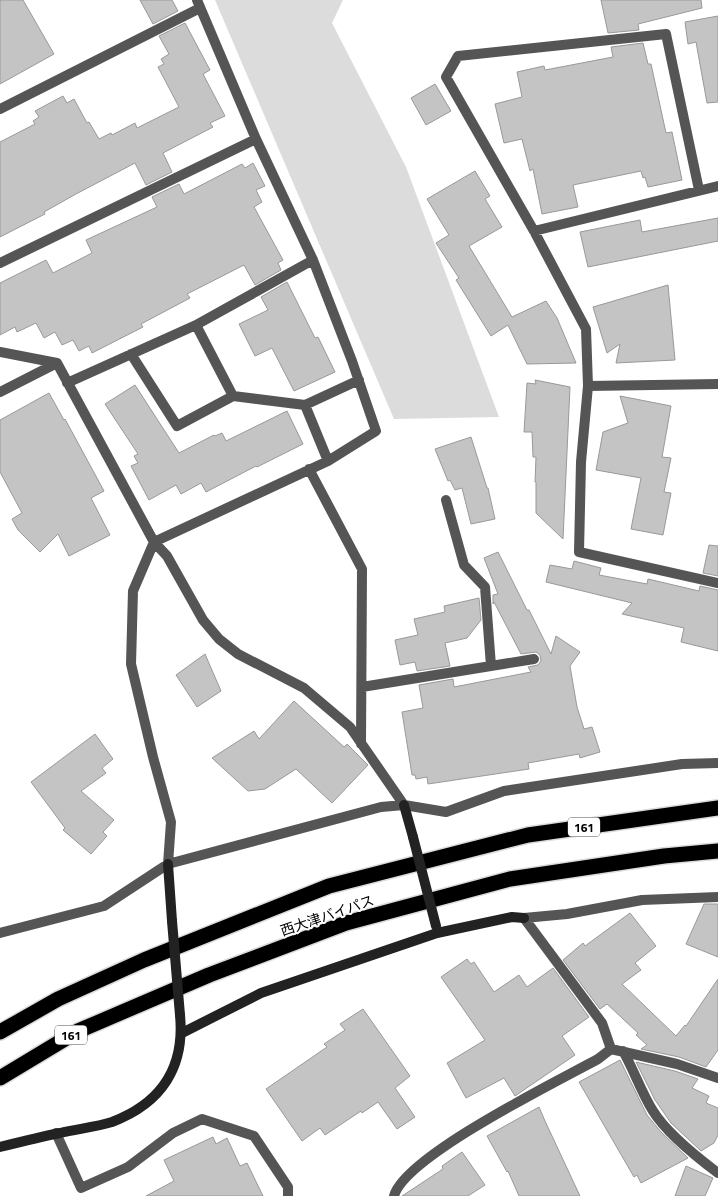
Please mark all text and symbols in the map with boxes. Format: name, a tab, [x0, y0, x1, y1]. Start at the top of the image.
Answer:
road number: 161	[568, 818, 600, 836]
street label: 西大津バイパス	[277, 889, 377, 941]
road number: 161	[55, 1026, 87, 1044]

